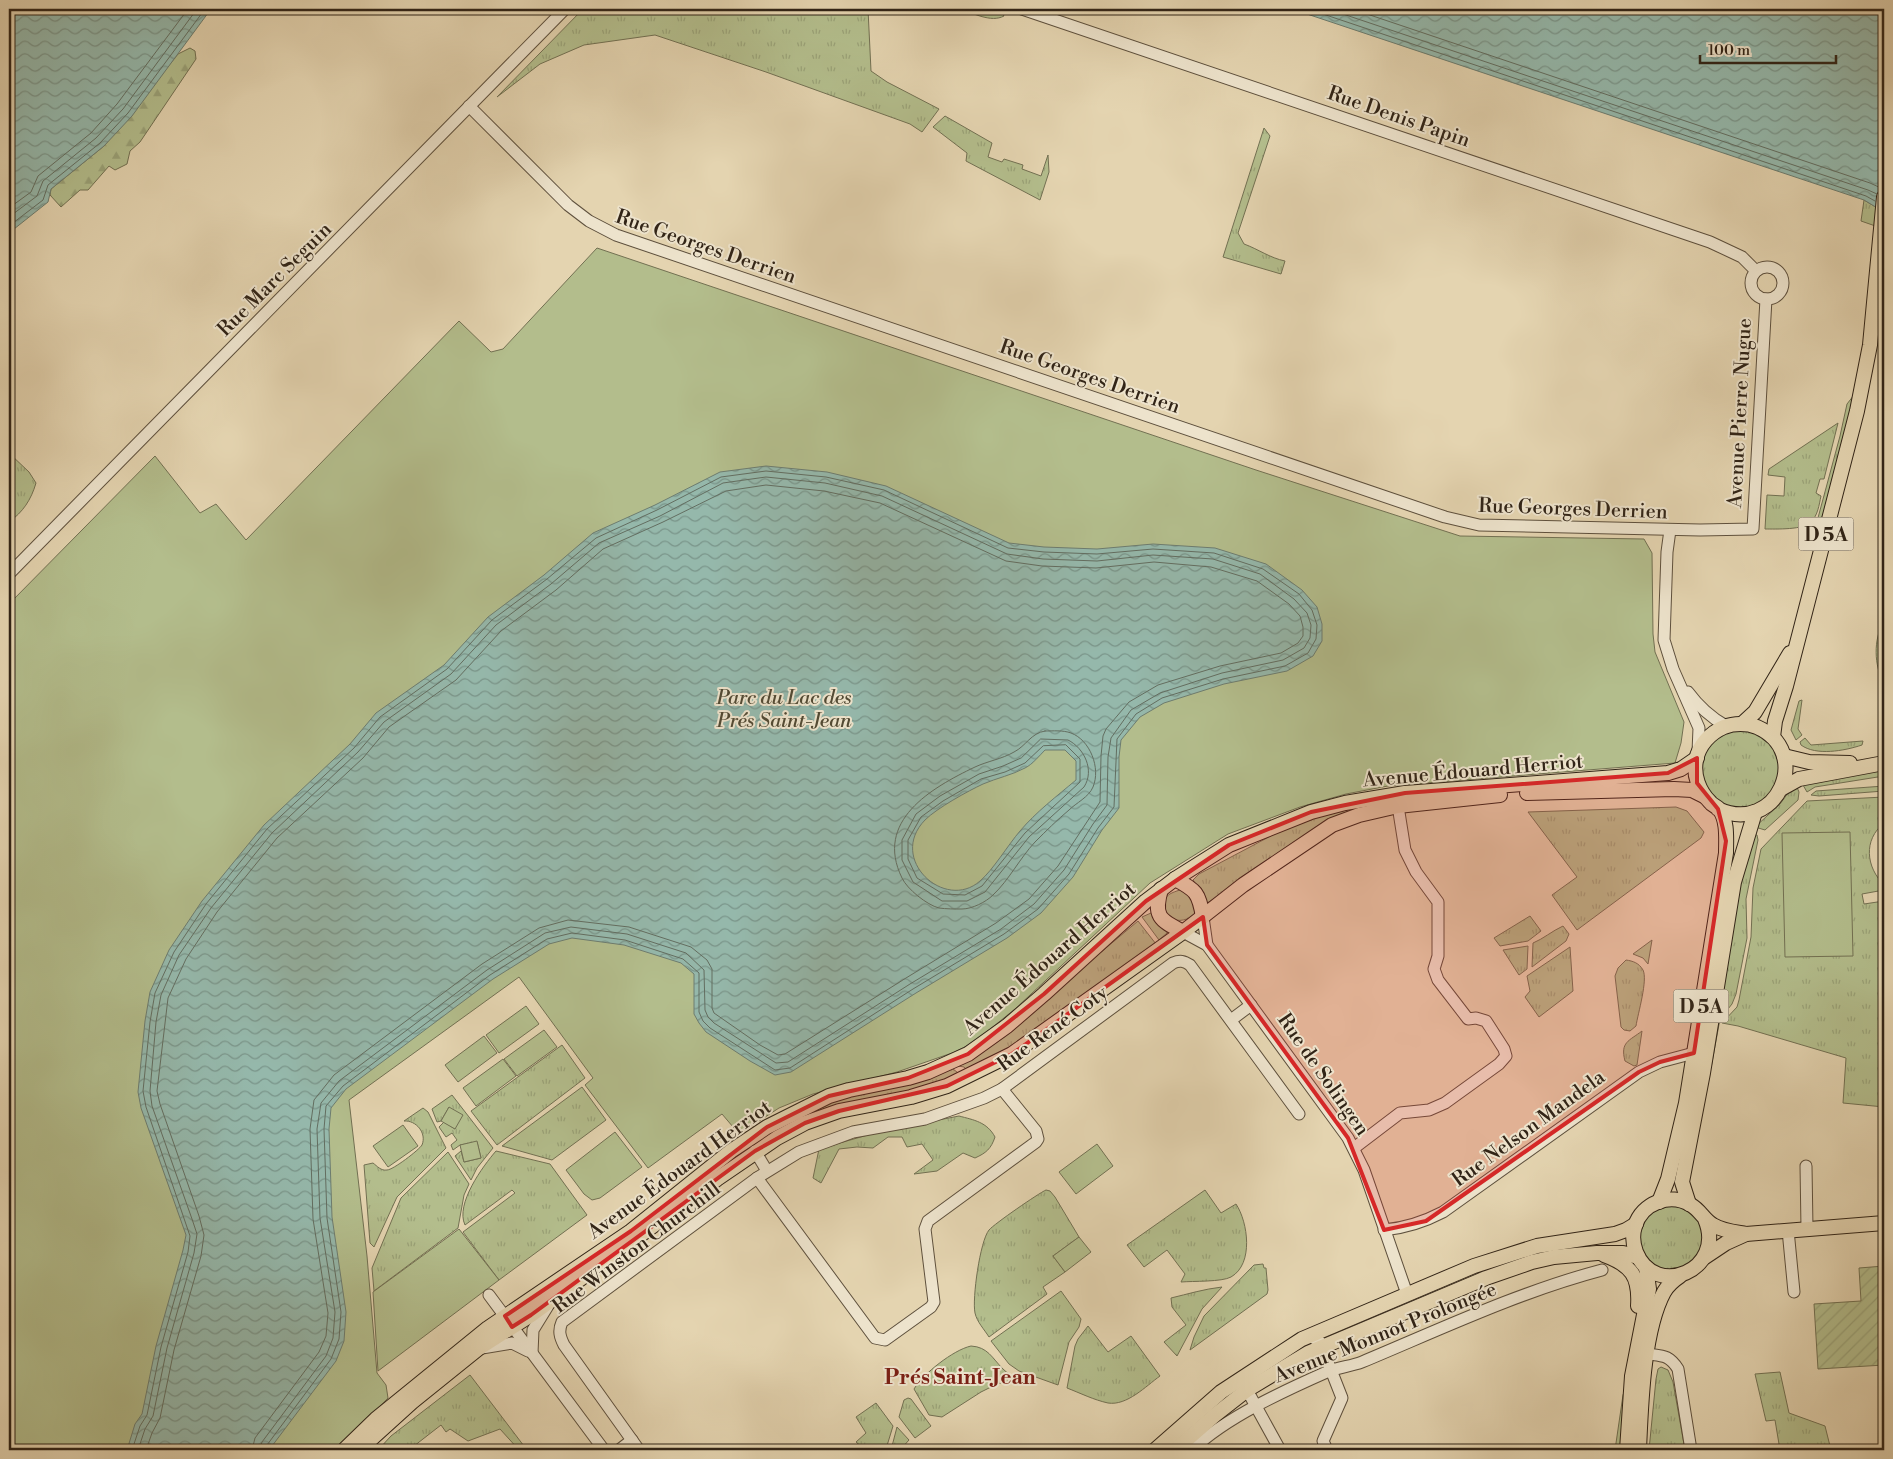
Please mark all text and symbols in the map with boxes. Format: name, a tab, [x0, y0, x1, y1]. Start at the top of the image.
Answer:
scale bar	[1700, 32, 1837, 64]
text: 100 m	[1708, 41, 1750, 60]
street label: Rue Denis Papin	[1324, 81, 1473, 154]
street label: Rue Georges Derrien	[612, 205, 799, 290]
street label: Rue Marc Seguin	[213, 218, 338, 343]
street label: Avenue Pierre Nugue	[1723, 318, 1758, 510]
street label: Rue Georges Derrien	[996, 335, 1183, 420]
street label: Rue Georges Derrien	[1478, 494, 1668, 525]
road number: D 5A	[1798, 518, 1854, 550]
park label: Parc du Lac des Prés Saint-Jean	[715, 686, 852, 734]
street label: Avenue Édouard Herriot	[1361, 748, 1584, 794]
street label: Avenue Édouard Herriot	[957, 876, 1142, 1042]
street label: Rue René Coty	[993, 980, 1113, 1078]
road number: D 5A	[1674, 989, 1728, 1022]
street label: Rue de Solingen	[1271, 1009, 1374, 1141]
street label: Rue Nelson Mandela	[1447, 1065, 1611, 1193]
street label: Avenue Édouard Herriot	[582, 1094, 777, 1246]
street label: Rue Winston Churchill	[548, 1177, 726, 1320]
street label: Avenue Monnot Prolongée	[1270, 1277, 1500, 1390]
district label: Prés Saint-Jean	[884, 1365, 1036, 1391]

